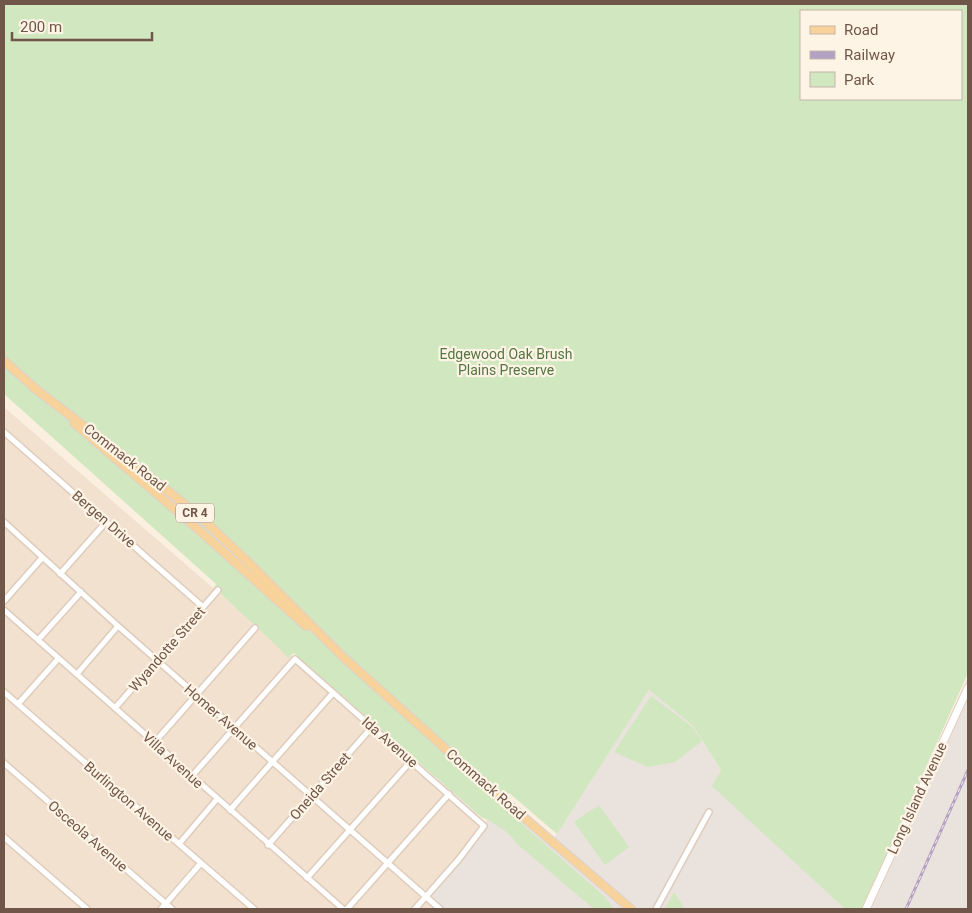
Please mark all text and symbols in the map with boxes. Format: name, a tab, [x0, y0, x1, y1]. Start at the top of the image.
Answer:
scale bar	[12, 10, 152, 42]
legend	[800, 10, 962, 100]
text: 200 m	[20, 18, 62, 36]
text: Road	[844, 21, 878, 39]
text: Railway	[844, 46, 895, 64]
text: Park	[844, 71, 875, 89]
park label: Edgewood Oak Brush Plains Preserve	[440, 346, 572, 378]
street label: Commack Road	[81, 420, 169, 494]
street label: Bergen Drive	[69, 487, 139, 551]
road number: CR 4	[176, 503, 214, 522]
street label: Wyandotte Street	[126, 603, 208, 695]
street label: Homer Avenue	[181, 681, 261, 753]
street label: Ida Avenue	[359, 713, 421, 771]
street label: Villa Avenue	[139, 729, 207, 791]
street label: Long Island Avenue	[884, 740, 950, 856]
street label: Commack Road	[443, 745, 529, 823]
street label: Oneida Street	[286, 749, 354, 823]
street label: Burlington Avenue	[81, 758, 177, 844]
street label: Osceola Avenue	[45, 797, 131, 875]

